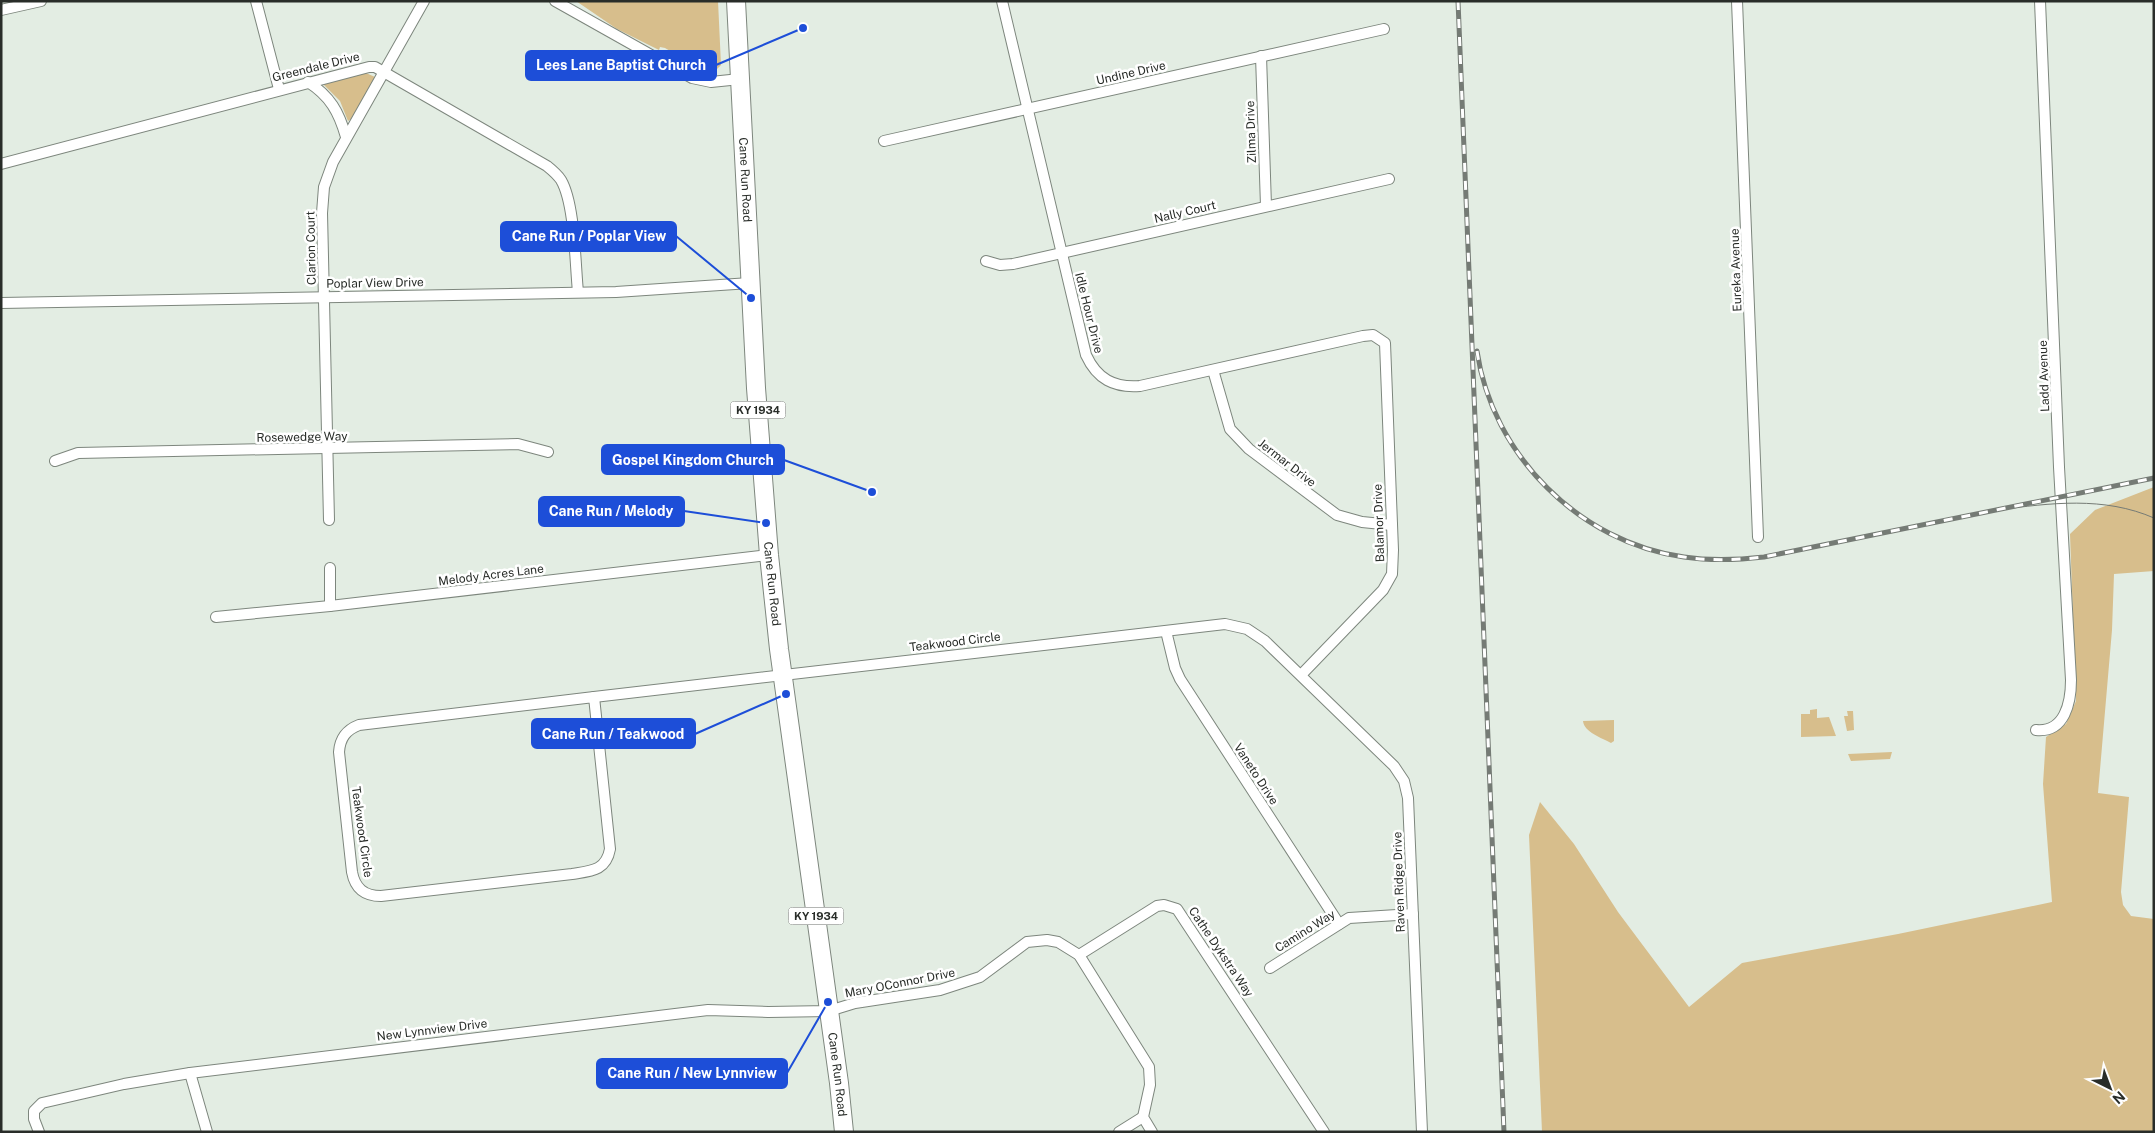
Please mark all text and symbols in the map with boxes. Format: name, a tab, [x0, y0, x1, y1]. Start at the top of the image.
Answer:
street label: Greendale Drive	[271, 49, 361, 85]
callout: Lees Lane Baptist Church	[526, 51, 716, 80]
text: Lees Lane Baptist Church	[536, 57, 706, 73]
street label: Undine Drive	[1095, 58, 1167, 88]
street label: Zilma Drive	[1243, 100, 1259, 164]
street label: Cane Run Road	[736, 137, 754, 222]
street label: Nally Court	[1153, 198, 1218, 226]
street label: Clarion Court	[303, 211, 319, 285]
callout: Cane Run / Poplar View	[501, 222, 676, 251]
text: Cane Run / Poplar View	[512, 228, 666, 244]
street label: Eureka Avenue	[1728, 228, 1744, 312]
street label: Idle Hour Drive	[1072, 271, 1106, 355]
street label: Poplar View Drive	[326, 275, 424, 291]
street label: Ladd Avenue	[2036, 340, 2052, 412]
road number: KY 1934	[730, 402, 786, 418]
street label: Rosewedge Way	[256, 429, 348, 445]
street label: Jermar Drive	[1255, 436, 1319, 490]
callout: Gospel Kingdom Church	[602, 445, 784, 474]
text: Gospel Kingdom Church	[612, 452, 774, 468]
street label: Balamor Drive	[1371, 483, 1387, 562]
callout: Cane Run / Melody	[539, 497, 684, 526]
text: Cane Run / Melody	[549, 503, 673, 519]
street label: Cane Run Road	[761, 541, 784, 627]
street label: Melody Acres Lane	[437, 562, 545, 588]
street label: Teakwood Circle	[909, 629, 1002, 655]
callout: Cane Run / Teakwood	[532, 719, 695, 748]
text: Cane Run / Teakwood	[542, 726, 684, 742]
street label: Vaneto Drive	[1231, 741, 1281, 808]
street label: Teakwood Circle	[349, 786, 375, 879]
street label: Raven Ridge Drive	[1390, 831, 1408, 933]
street label: Cathe Dykstra Way	[1186, 904, 1257, 1000]
street label: Camino Way	[1272, 907, 1338, 955]
road number: KY 1934	[788, 908, 844, 924]
street label: Mary OConnor Drive	[844, 965, 957, 1001]
street label: New Lynnview Drive	[376, 1016, 488, 1044]
street label: Cane Run Road	[825, 1031, 849, 1117]
callout: Cane Run / New Lynnview	[597, 1059, 787, 1088]
north arrow	[2085, 1063, 2135, 1113]
text: Cane Run / New Lynnview	[607, 1065, 777, 1081]
text: N	[2109, 1088, 2128, 1107]

